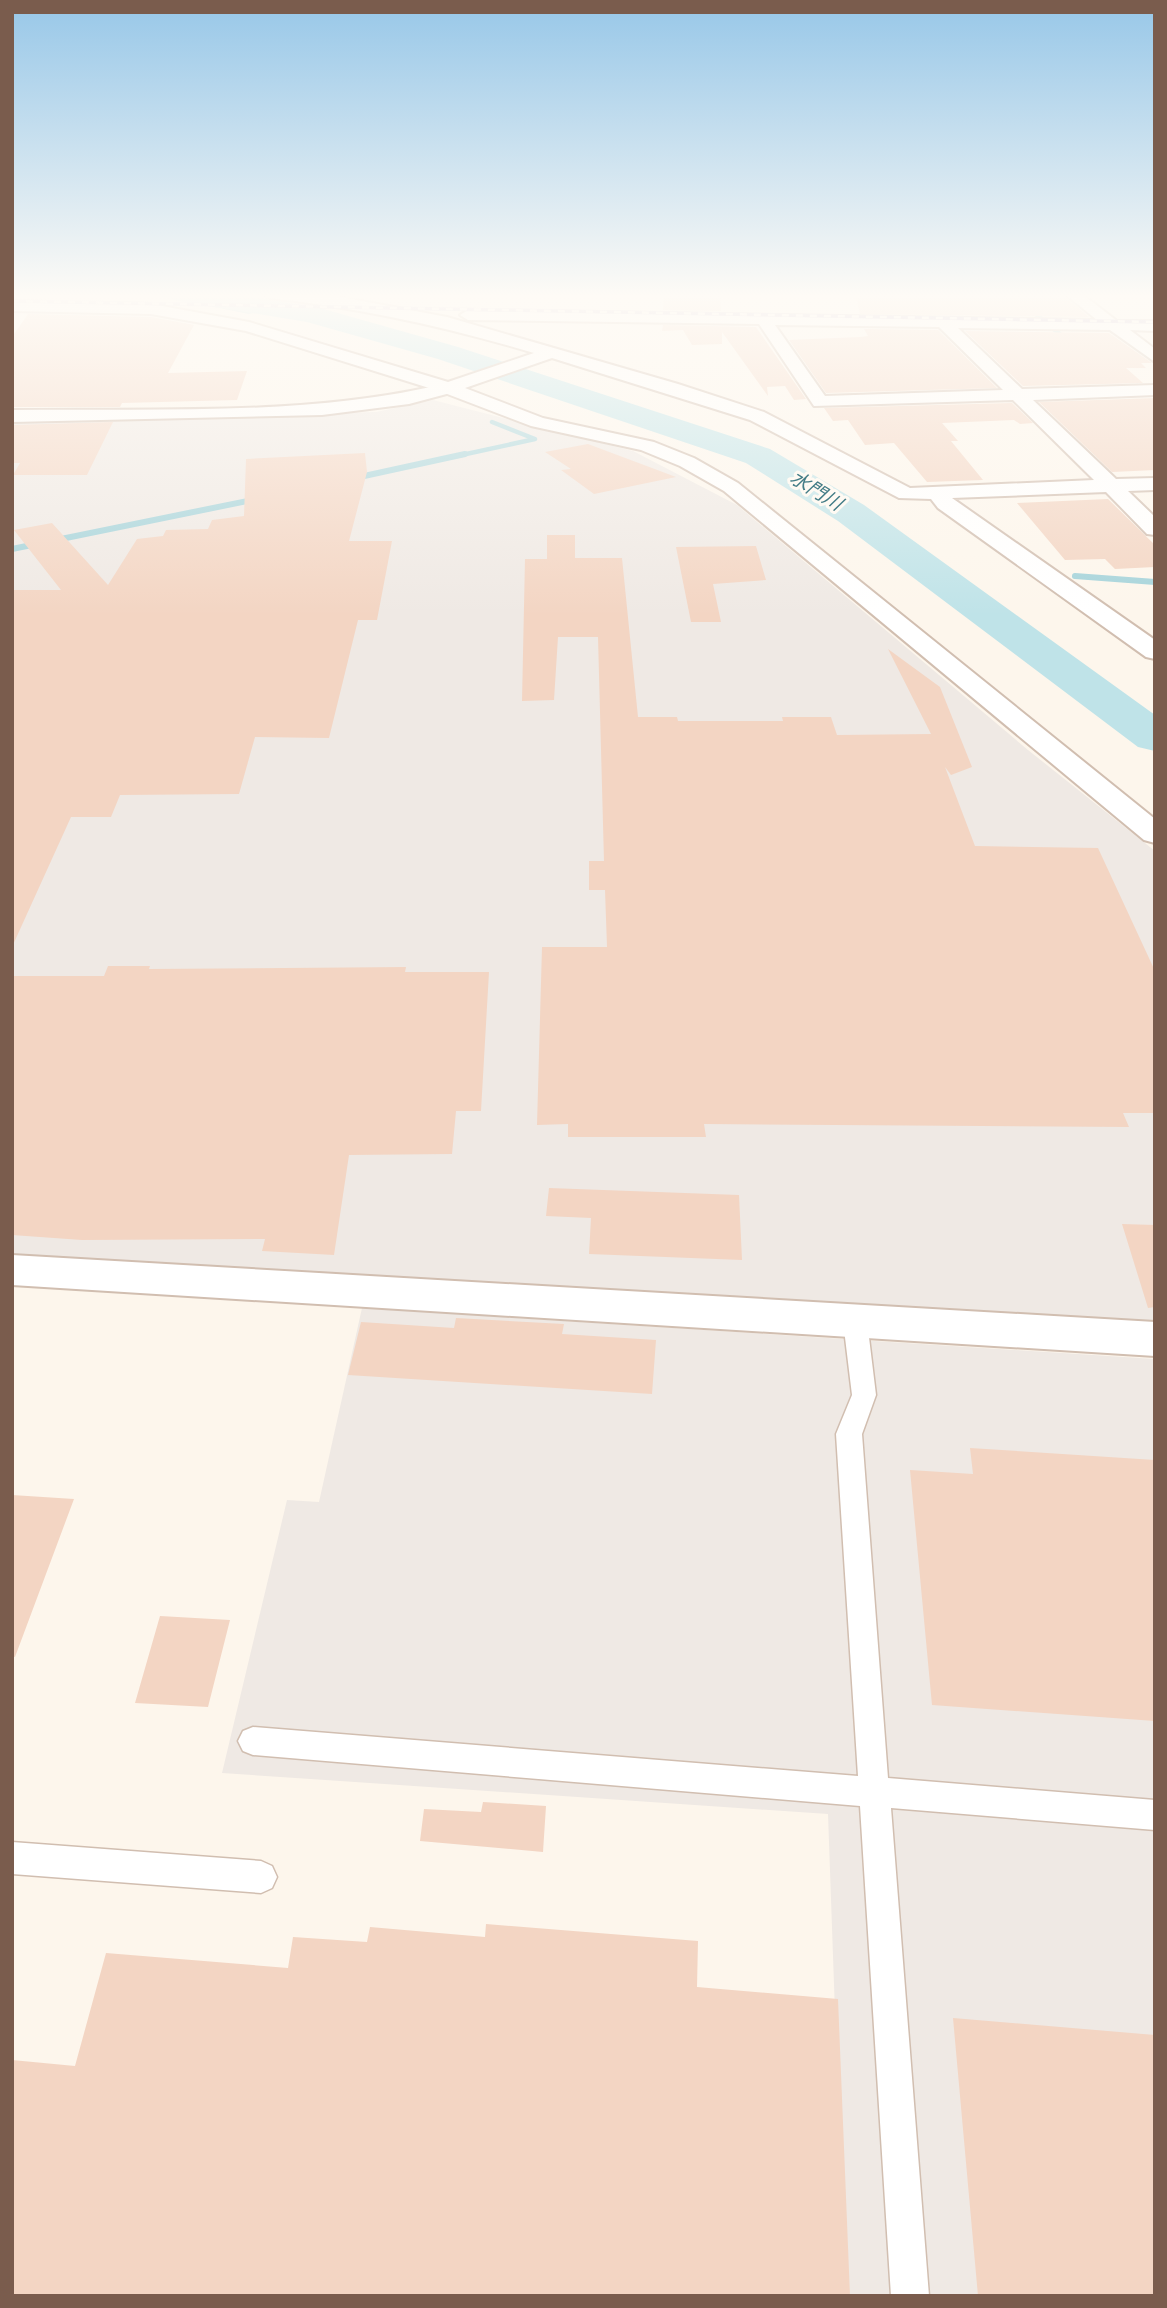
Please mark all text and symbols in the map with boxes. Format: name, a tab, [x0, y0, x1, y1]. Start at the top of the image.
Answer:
water label: 水門川	[786, 467, 848, 516]

